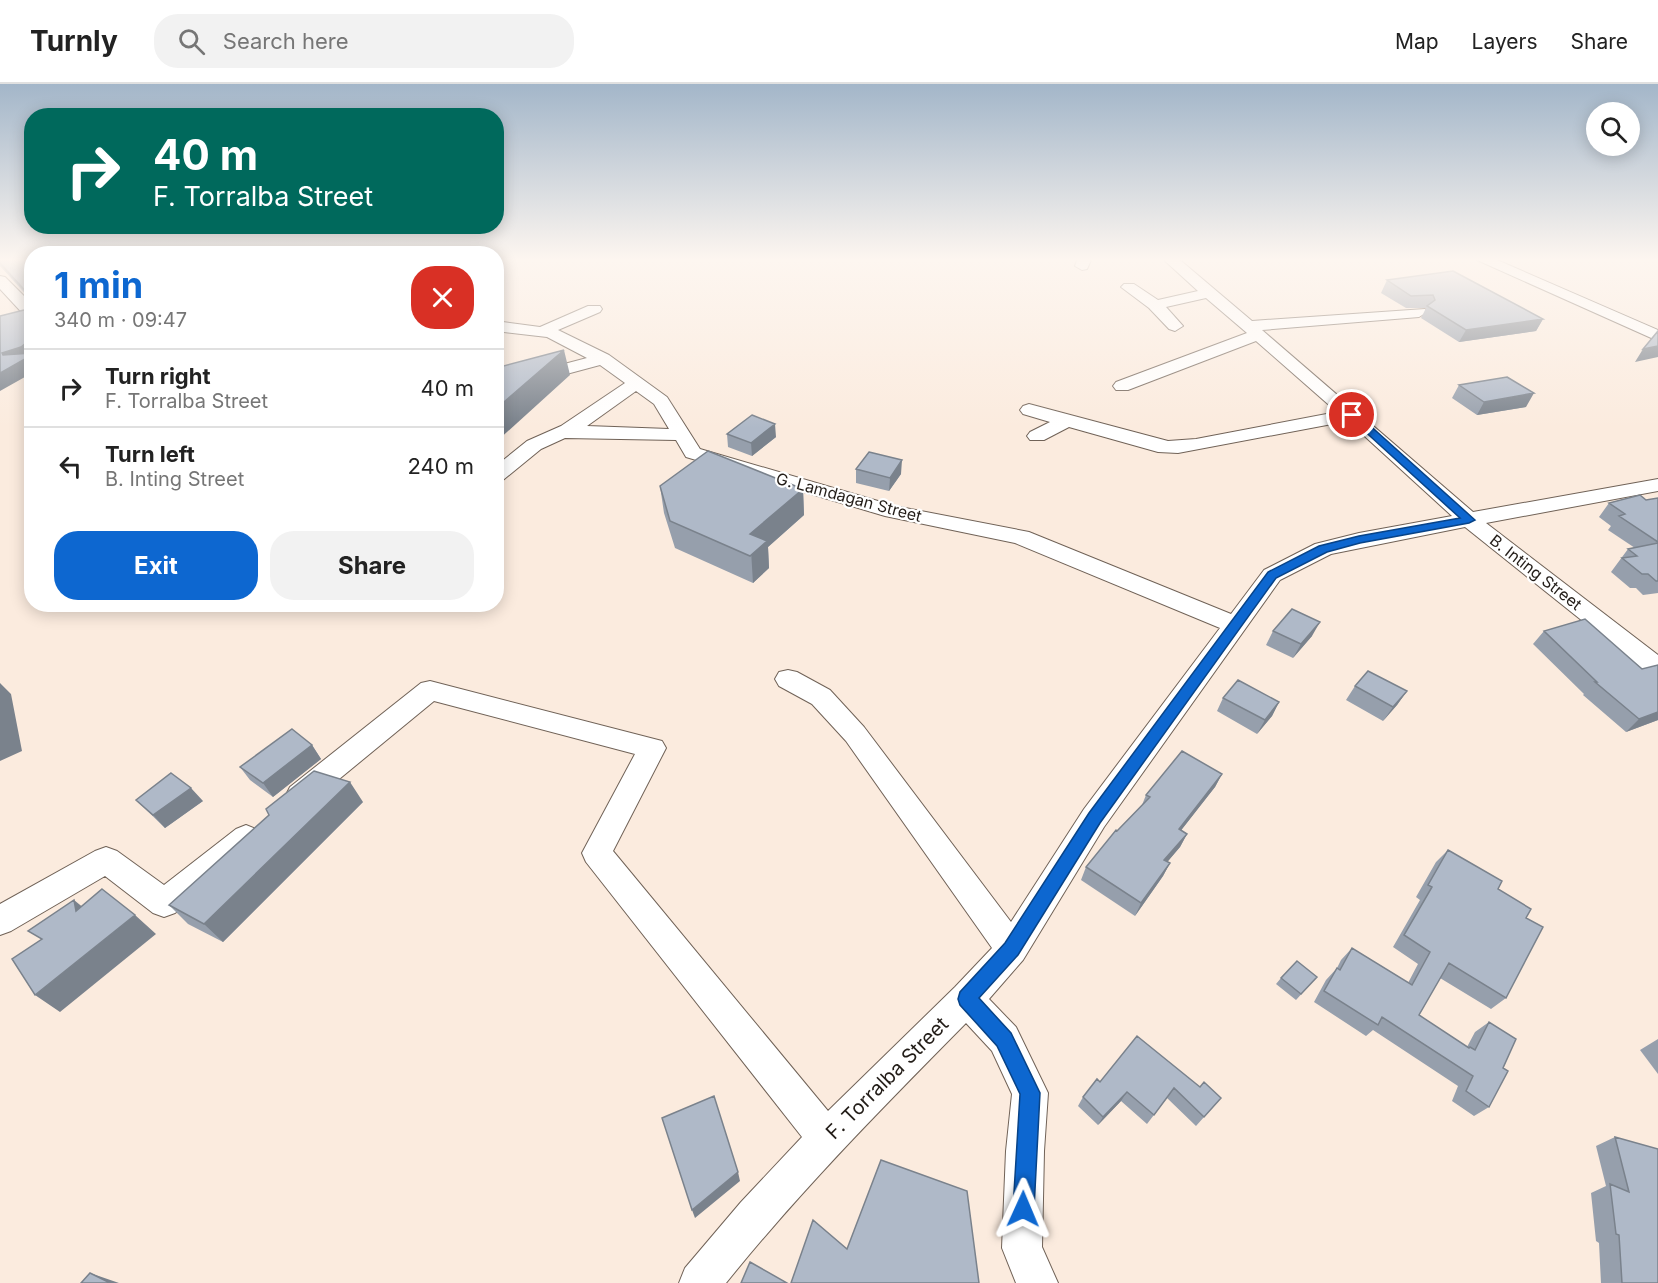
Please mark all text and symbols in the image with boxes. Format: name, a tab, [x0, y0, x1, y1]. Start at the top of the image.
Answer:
search box	[154, 14, 574, 68]
text: Turnly	[30, 24, 118, 58]
icon: search	[175, 25, 208, 58]
text: Search here	[223, 28, 349, 54]
text: Map	[1395, 29, 1439, 54]
text: Layers	[1472, 29, 1538, 54]
text: Share	[1571, 29, 1628, 54]
map controls	[1586, 102, 1640, 156]
button: search	[1586, 102, 1640, 156]
text: 40 m	[153, 129, 258, 180]
icon: right	[54, 132, 132, 210]
text: F. Torralba Street	[153, 180, 373, 213]
text: 1 min	[54, 263, 143, 307]
button: close	[411, 266, 474, 329]
text: 340 m · 09:47	[54, 308, 187, 332]
text: Turn right	[105, 363, 211, 389]
icon: right	[54, 372, 87, 405]
text: 40 m	[420, 375, 474, 401]
text: F. Torralba Street	[105, 389, 268, 413]
pin	[1326, 389, 1377, 440]
icon: arrive	[1335, 398, 1368, 431]
text: Turn left	[105, 441, 195, 467]
icon: left	[54, 450, 87, 483]
text: 240 m	[407, 453, 474, 479]
text: B. Inting Street	[105, 467, 244, 491]
street label: G. Lamdagan Street	[774, 468, 924, 526]
street label: B. Inting Street	[1486, 530, 1586, 614]
button: Exit	[54, 531, 258, 600]
button: Share	[270, 531, 474, 600]
street label: F. Torralba Street	[821, 1012, 953, 1144]
position arrow	[991, 1177, 1055, 1241]

